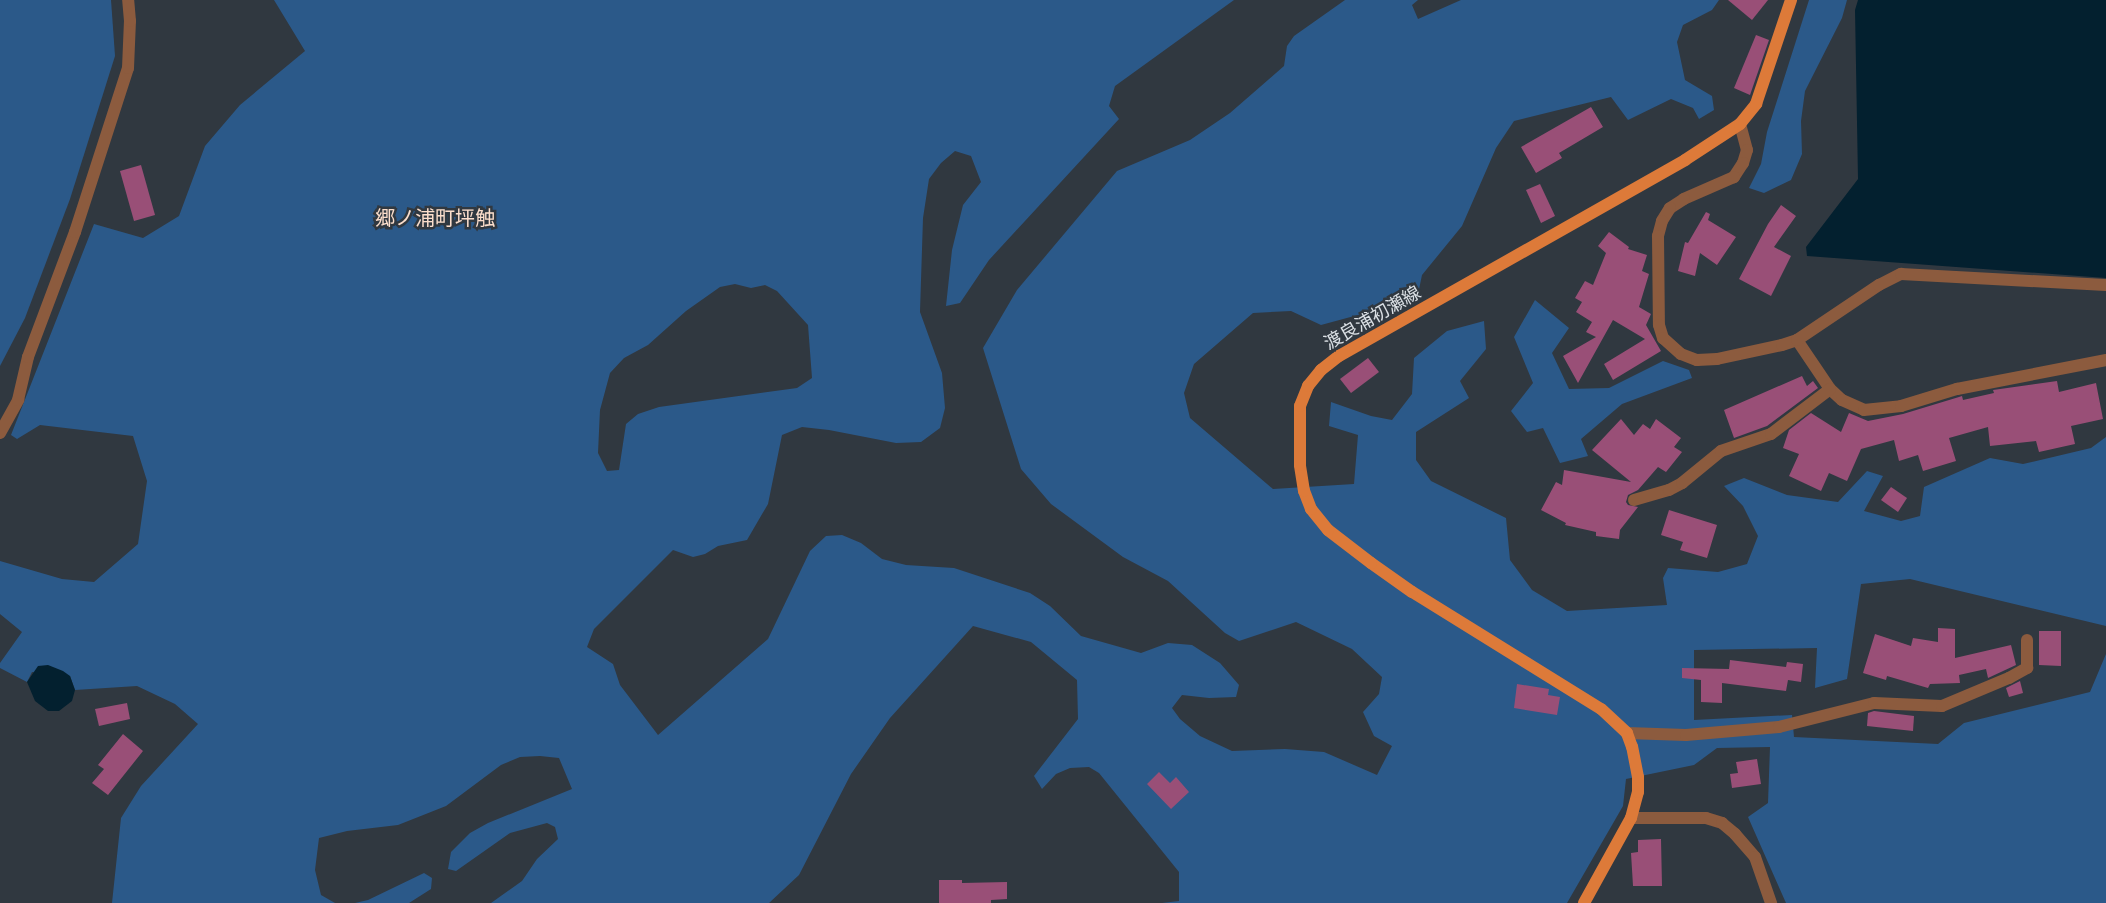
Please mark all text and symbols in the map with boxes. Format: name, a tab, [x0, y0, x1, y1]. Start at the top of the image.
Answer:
district label: 郷ノ浦町坪触	[375, 207, 495, 231]
street label: 渡良浦初瀬線	[1321, 283, 1425, 355]

